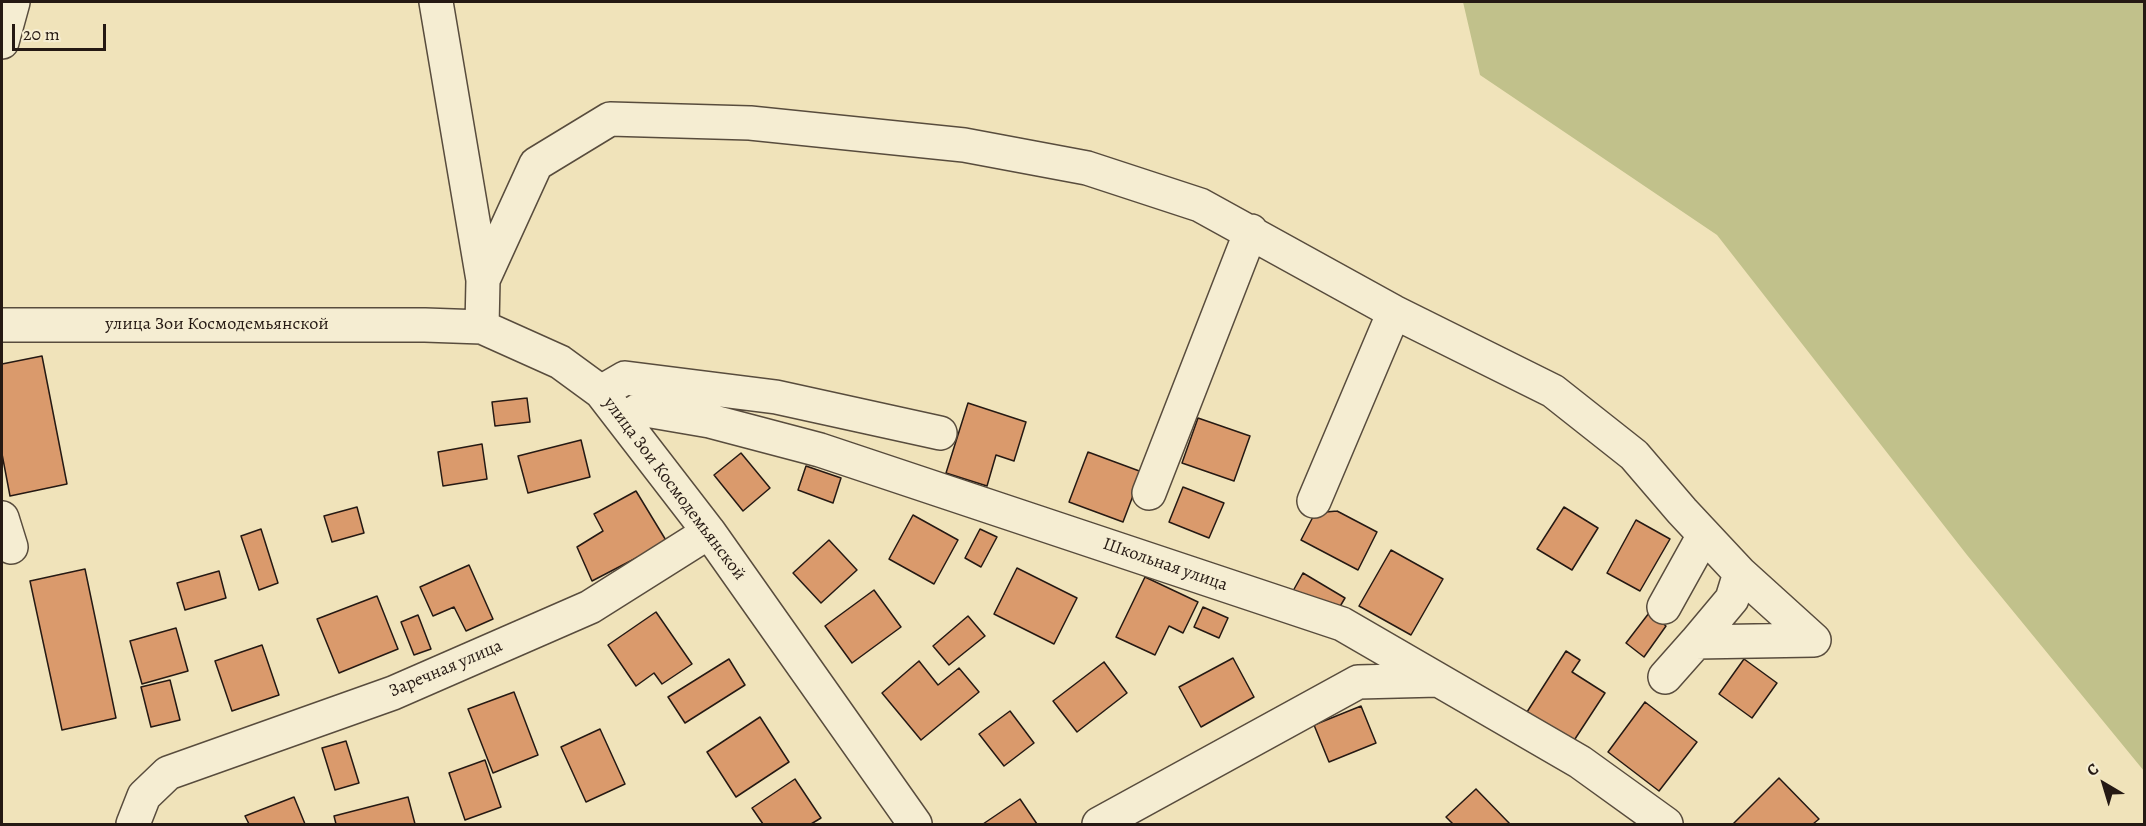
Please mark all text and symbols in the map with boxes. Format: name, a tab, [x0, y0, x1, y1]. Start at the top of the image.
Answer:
scale bar	[15, 12, 110, 50]
text: 20 m	[23, 22, 60, 46]
street label: улица Зои Космодемьянской	[105, 314, 329, 336]
street label: улица Зои Космодемьянской	[598, 393, 750, 585]
street label: Школьная улица	[1100, 533, 1230, 597]
street label: Заречная улица	[386, 635, 506, 703]
north arrow	[2074, 754, 2134, 814]
text: С	[2082, 758, 2104, 782]

